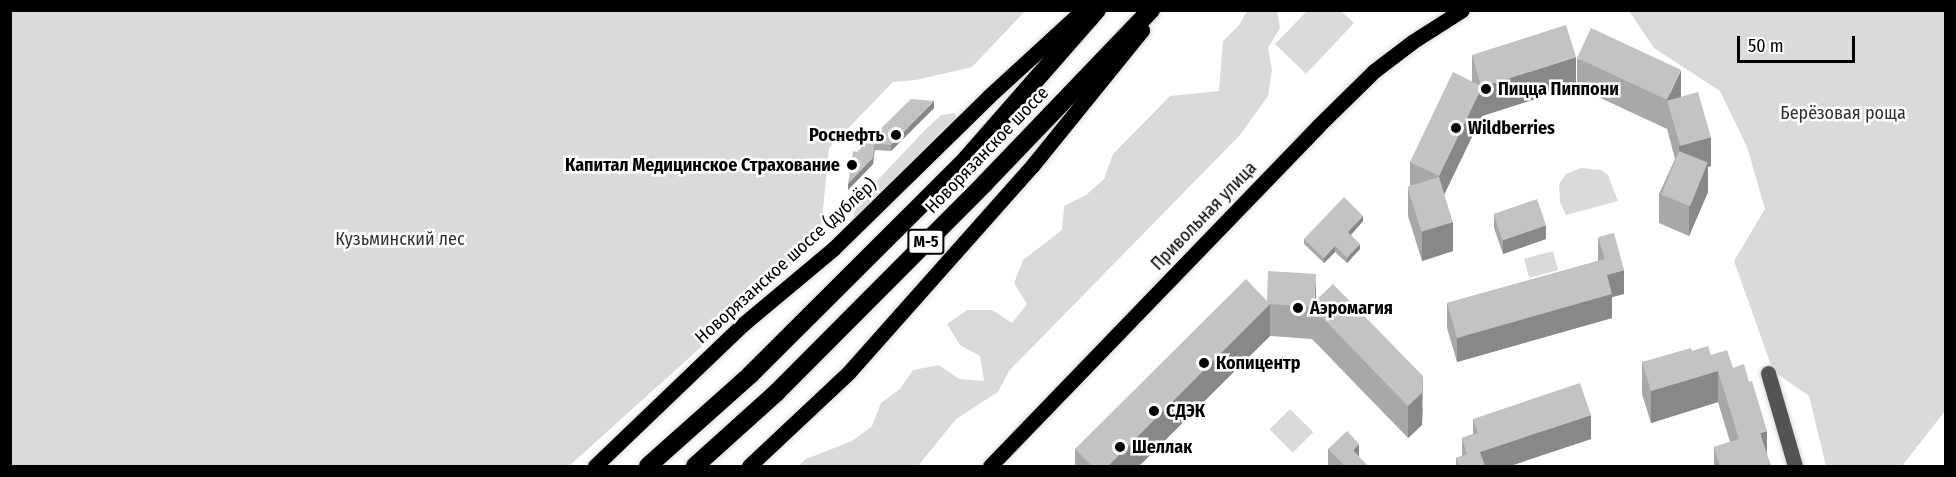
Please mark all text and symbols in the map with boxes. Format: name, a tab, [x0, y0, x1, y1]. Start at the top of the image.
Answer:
scale bar	[1740, 24, 1858, 62]
text: 50 m	[1748, 35, 1784, 57]
place label: Пицца Пиппони	[1498, 78, 1619, 100]
street label: Новорязанское шоссе	[921, 82, 1053, 218]
marker: Пицца Пиппони	[1479, 82, 1493, 96]
park label: Берёзовая роща	[1780, 102, 1906, 124]
place label: Wildberries	[1468, 117, 1555, 139]
marker: Wildberries	[1449, 121, 1463, 135]
place label: Роснефть	[809, 124, 884, 146]
marker: Роснефть	[889, 128, 903, 142]
place label: Капитал Медицинское Страхование	[565, 154, 840, 176]
street label: Привольная улица	[1147, 157, 1261, 275]
marker: Капитал Медицинское Страхование	[845, 158, 859, 172]
street label: Новорязанское шоссе (дублёр)	[691, 174, 881, 348]
park label: Кузьминский лес	[335, 228, 465, 250]
road number: М-5	[906, 229, 946, 255]
place label: Аэромагия	[1310, 297, 1393, 319]
marker: Аэромагия	[1291, 301, 1305, 315]
place label: Копицентр	[1216, 352, 1300, 374]
marker: Копицентр	[1197, 356, 1211, 370]
place label: СДЭК	[1166, 400, 1205, 422]
marker: СДЭК	[1147, 404, 1161, 418]
place label: Шеллак	[1132, 436, 1192, 458]
marker: Шеллак	[1113, 440, 1127, 454]

